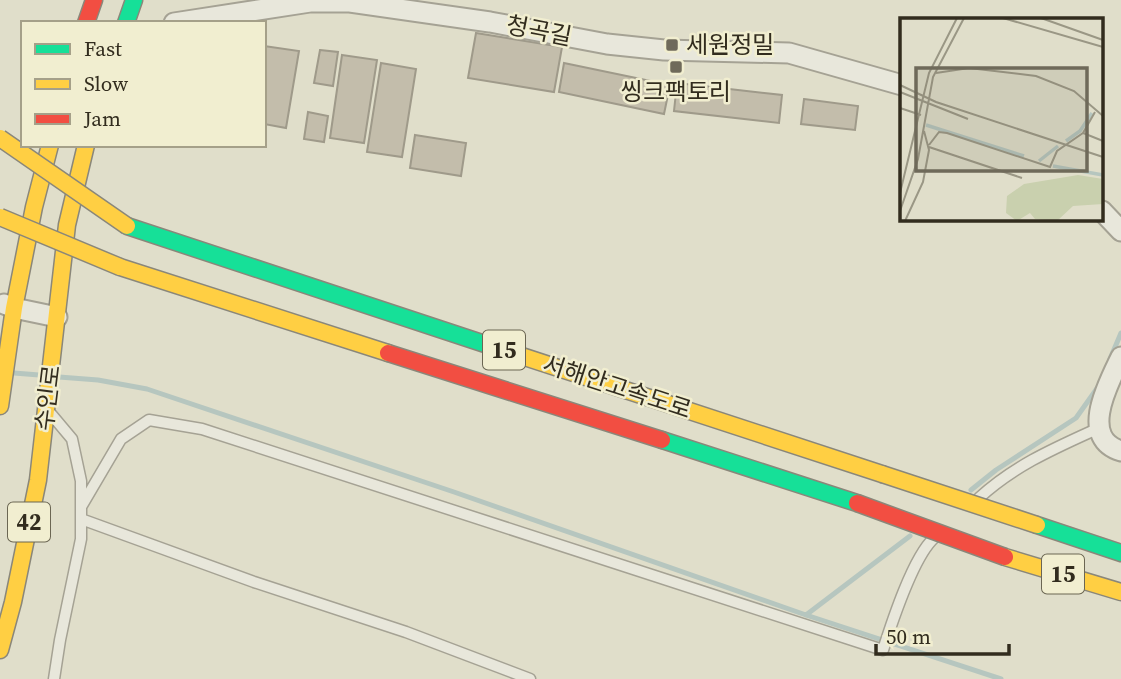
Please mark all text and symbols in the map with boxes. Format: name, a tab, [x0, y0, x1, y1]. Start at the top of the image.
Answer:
street label: 청곡길	[503, 8, 575, 53]
inset map	[900, 18, 1104, 220]
legend	[21, 21, 266, 147]
place label: 세원정밀	[686, 28, 774, 61]
text: Fast	[84, 34, 122, 63]
marker: 세원정밀	[664, 37, 680, 53]
marker: 씽크팩토리	[668, 59, 684, 75]
text: Slow	[84, 69, 128, 98]
place label: 씽크팩토리	[621, 75, 731, 108]
text: Jam	[83, 104, 121, 133]
road number: 15	[483, 330, 525, 370]
street label: 서해안고속도로	[539, 347, 696, 426]
street label: 수인로	[27, 363, 68, 433]
road number: 42	[8, 502, 50, 542]
road number: 15	[1042, 554, 1084, 594]
scale bar	[876, 612, 1009, 656]
text: 50 m	[886, 622, 931, 651]

